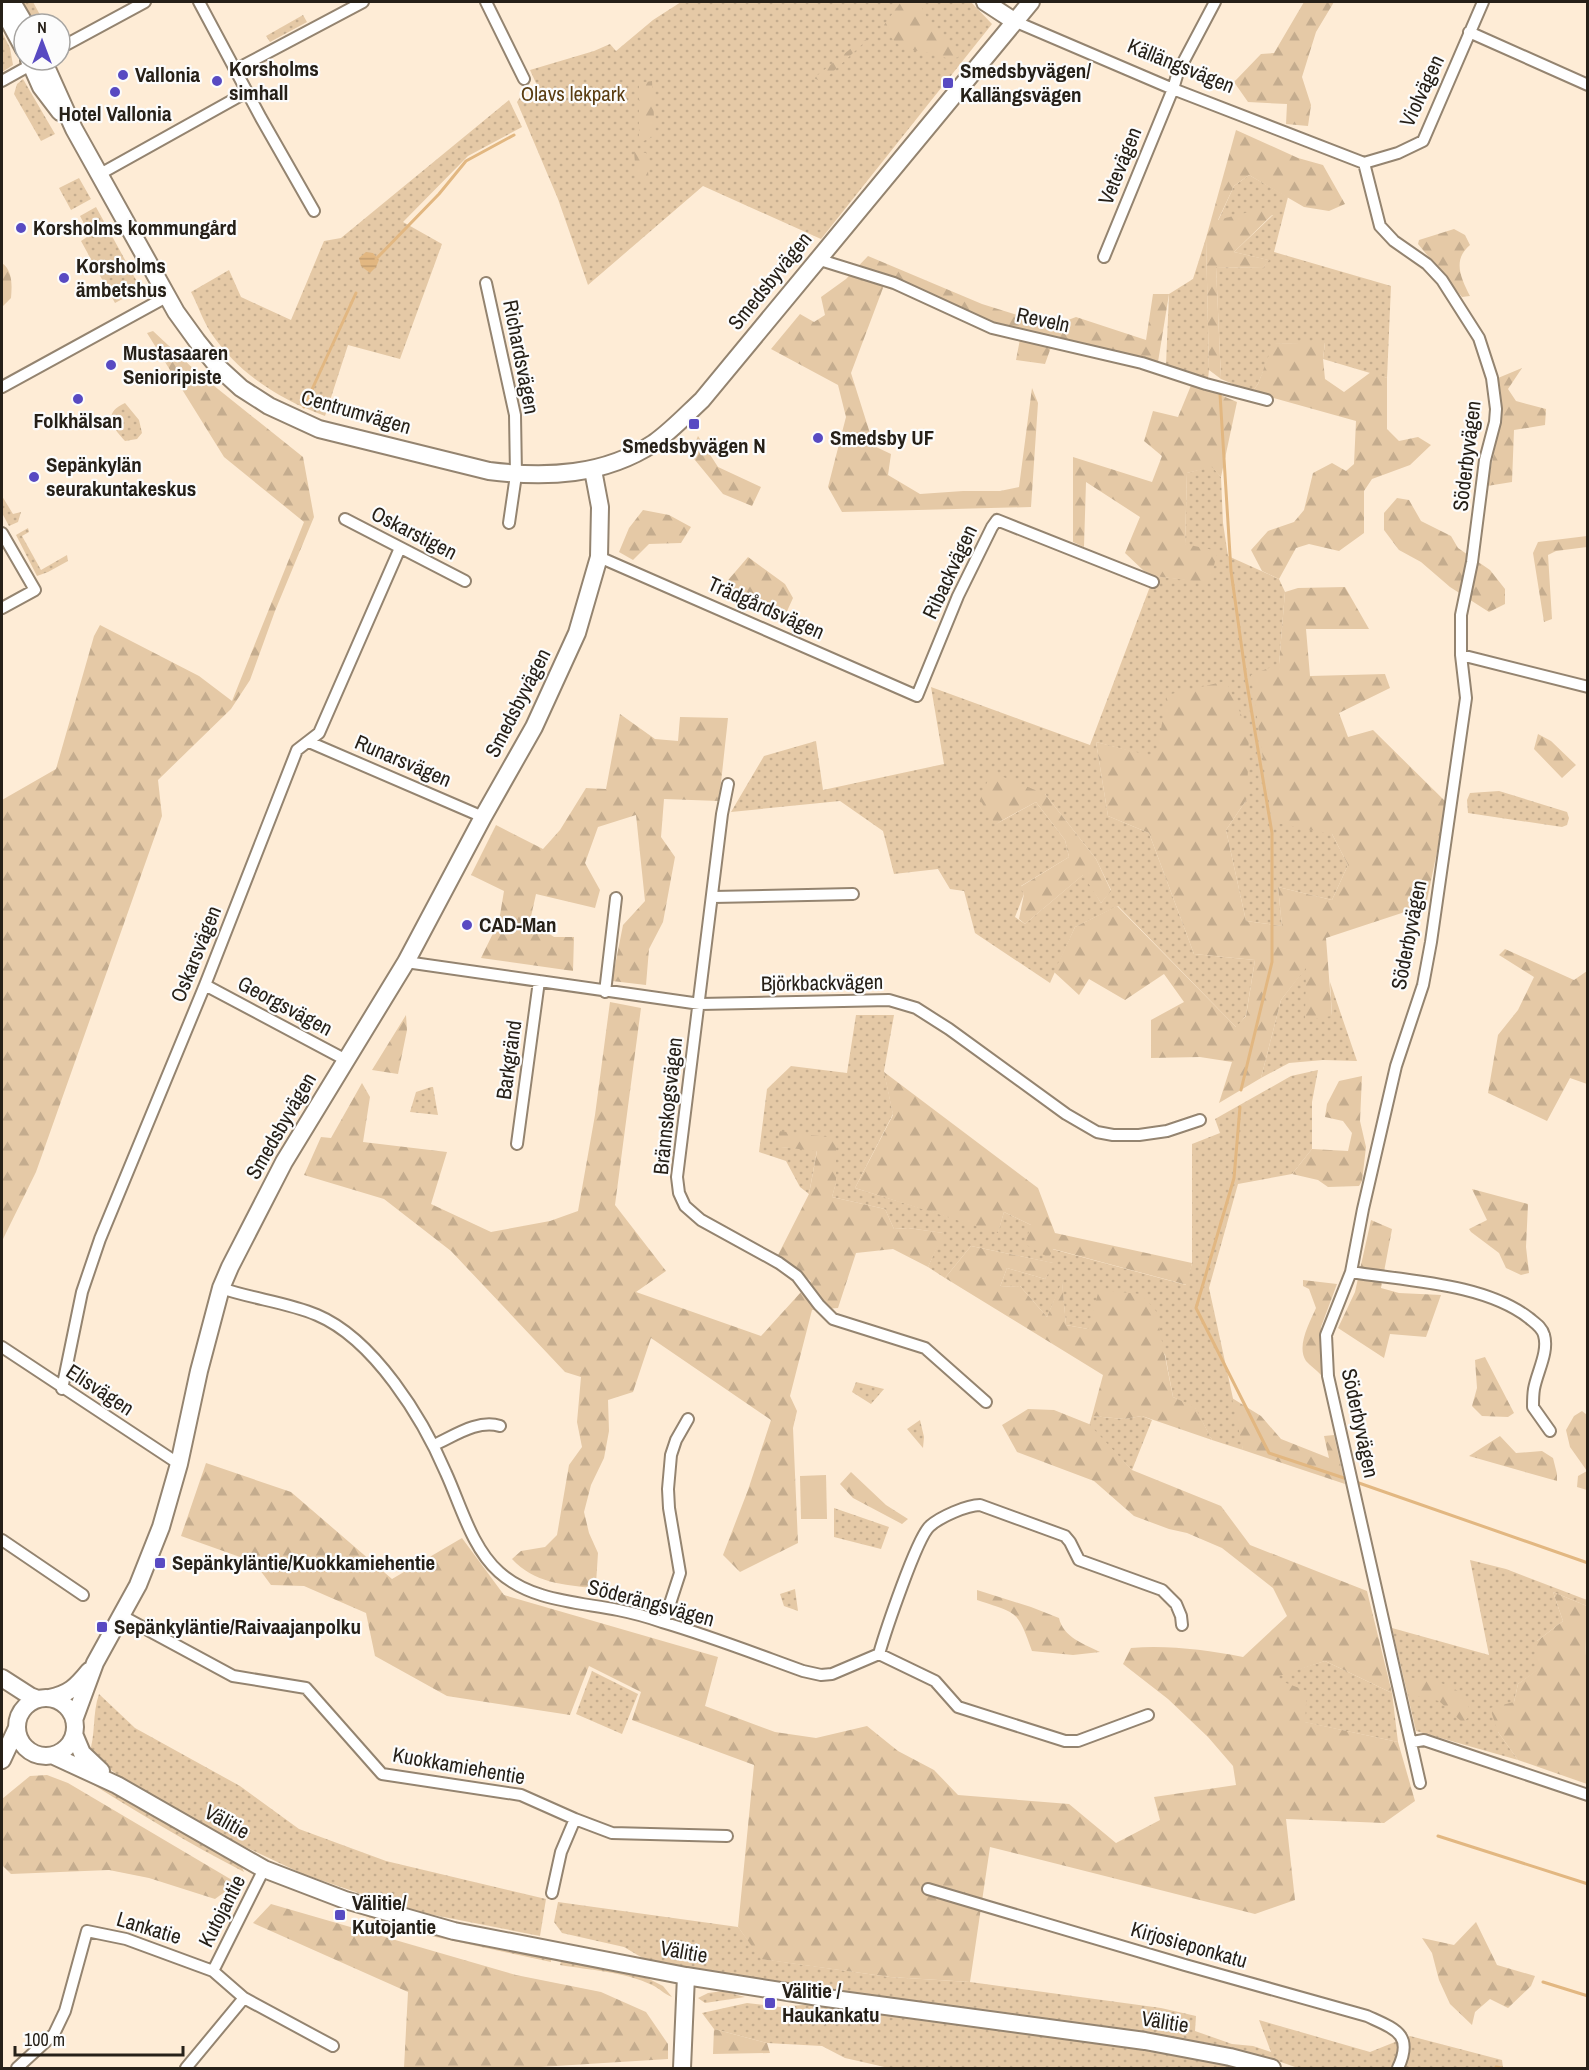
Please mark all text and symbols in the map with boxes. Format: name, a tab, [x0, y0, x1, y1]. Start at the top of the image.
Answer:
north arrow	[12, 12, 72, 72]
text: N	[37, 16, 47, 38]
street label: Källängsvägen	[1123, 31, 1239, 100]
street label: Violvägen	[1392, 50, 1451, 131]
place label: Korsholms simhall	[229, 54, 319, 107]
place label: Smedsbyvägen/ Kallängsvägen	[960, 56, 1091, 109]
place label: Vallonia	[135, 60, 201, 89]
marker: Vallonia	[116, 68, 130, 82]
marker: Korsholms simhall	[210, 74, 224, 88]
marker: Smedsbyvägen/ Kallängsvägen	[941, 76, 955, 90]
park label: Olavs lekpark	[521, 79, 626, 108]
marker: Hotel Vallonia	[108, 85, 122, 99]
place label: Hotel Vallonia	[59, 99, 172, 128]
street label: Vetevägen	[1091, 123, 1148, 209]
place label: Korsholms kommungård	[33, 213, 237, 242]
marker: Korsholms kommungård	[14, 221, 28, 235]
street label: Smedsbyvägen	[721, 225, 818, 336]
place label: Korsholms ämbetshus	[76, 251, 167, 304]
marker: Korsholms ämbetshus	[57, 271, 71, 285]
street label: Richardsvägen	[496, 297, 547, 417]
street label: Reveln	[1014, 300, 1072, 339]
place label: Mustasaaren Senioripiste	[123, 338, 228, 391]
marker: Mustasaaren Senioripiste	[104, 358, 118, 372]
street label: Centrumvägen	[298, 382, 414, 441]
marker: Folkhälsan	[71, 392, 85, 406]
street label: Söderbyvägen	[1445, 399, 1488, 513]
place label: Folkhälsan	[33, 406, 123, 435]
marker: Smedsbyvägen N	[687, 417, 701, 431]
place label: Smedsby UF	[830, 423, 934, 452]
place label: Smedsbyvägen N	[622, 431, 766, 460]
marker: Smedsby UF	[811, 431, 825, 445]
place label: Sepänkylän seurakuntakeskus	[46, 450, 196, 503]
marker: Sepänkylän seurakuntakeskus	[27, 470, 41, 484]
street label: Oskarstigen	[366, 499, 462, 567]
street label: Ribackvägen	[915, 520, 984, 623]
street label: Trädgårdsvägen	[703, 569, 829, 646]
street label: Smedsbyvägen	[478, 643, 557, 762]
street label: Runarsvägen	[350, 727, 456, 794]
street label: Söderbyvägen	[1384, 878, 1433, 992]
street label: Oskarsvägen	[163, 901, 228, 1006]
place label: CAD-Man	[479, 910, 556, 939]
marker: CAD-Man	[460, 918, 474, 932]
street label: Björkbackvägen	[760, 967, 883, 998]
street label: Georgsvägen	[233, 968, 338, 1043]
street label: Barkgränd	[489, 1019, 528, 1101]
street label: Brännskogsvägen	[646, 1036, 689, 1176]
street label: Smedsbyvägen	[238, 1067, 323, 1184]
street label: Elisvägen	[61, 1357, 140, 1422]
street label: Söderbyvägen	[1335, 1366, 1386, 1480]
place label: Sepänkyläntie/Kuokkamiehentie	[172, 1548, 435, 1577]
marker: Sepänkyläntie/Kuokkamiehentie	[153, 1556, 167, 1570]
street label: Söderängsvägen	[584, 1572, 718, 1633]
place label: Sepänkyläntie/Raivaajanpolku	[114, 1612, 361, 1641]
marker: Sepänkyläntie/Raivaajanpolku	[95, 1620, 109, 1634]
street label: Kuokkamiehentie	[391, 1740, 528, 1791]
street label: Välitie	[199, 1797, 255, 1846]
street label: Kutojantie	[191, 1870, 252, 1952]
place label: Välitie/ Kutojantie	[352, 1888, 436, 1941]
street label: Lankatie	[113, 1904, 185, 1951]
marker: Välitie/ Kutojantie	[333, 1908, 347, 1922]
street label: Kirjosieponkatu	[1128, 1914, 1251, 1975]
street label: Välitie	[658, 1933, 710, 1970]
place label: Välitie / Haukankatu	[782, 1976, 880, 2029]
marker: Välitie / Haukankatu	[763, 1996, 777, 2010]
street label: Välitie	[1139, 2003, 1191, 2040]
scale bar	[15, 2019, 183, 2057]
text: 100 m	[24, 2027, 65, 2052]

